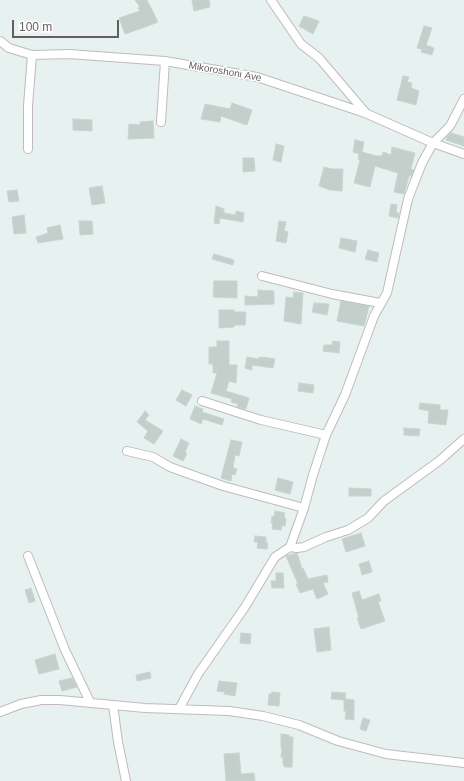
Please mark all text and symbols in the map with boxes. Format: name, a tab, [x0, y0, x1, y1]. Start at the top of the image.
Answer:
scale bar	[14, 12, 121, 38]
text: 100 m	[19, 20, 52, 34]
street label: Mikoroshoni Ave	[188, 60, 262, 84]

